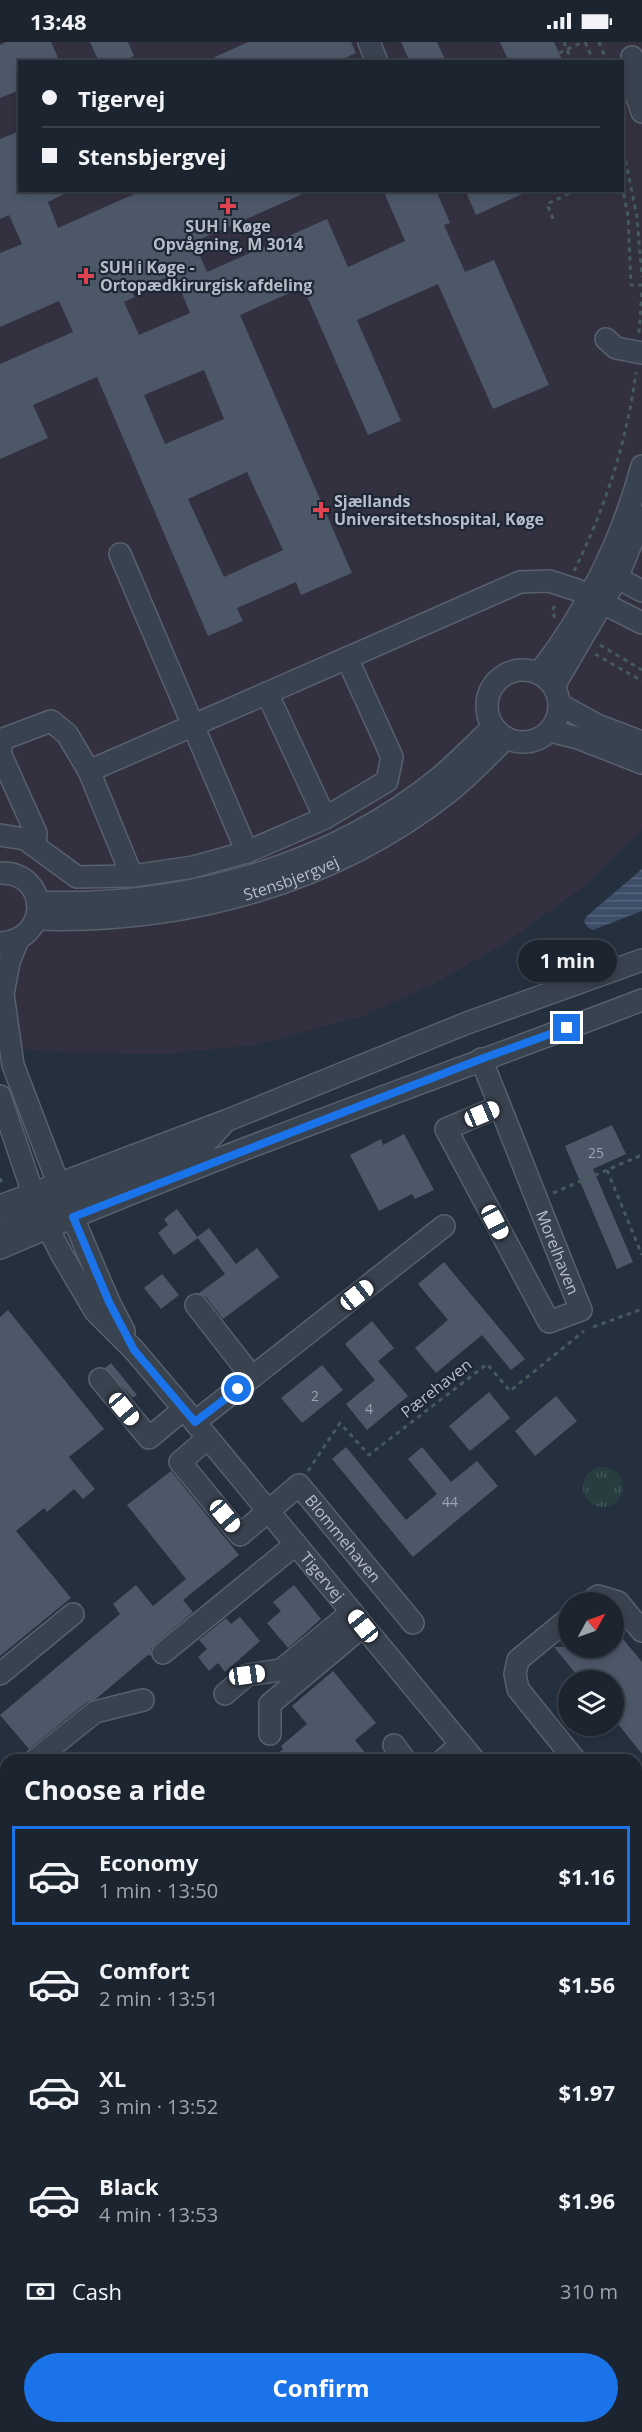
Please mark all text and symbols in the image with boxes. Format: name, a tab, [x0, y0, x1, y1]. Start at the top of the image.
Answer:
text: 13:48	[30, 6, 87, 36]
text: Tigervej	[78, 83, 165, 113]
text: Stensbjergvej	[78, 141, 226, 171]
marker: SUH i Køge Opvågning, M 3014	[219, 197, 237, 215]
place label: SUH i Køge Opvågning, M 3014	[153, 215, 303, 255]
place label: SUH i Køge - Ortopædkirurgisk afdeling	[100, 256, 312, 296]
marker: SUH i Køge - Ortopædkirurgisk afdeling	[77, 267, 95, 285]
place label: Sjællands Universitetshospital, Køge	[334, 490, 544, 530]
marker: Sjællands Universitetshospital, Køge	[312, 501, 330, 519]
street label: Stensbjergvej	[241, 850, 342, 905]
callout: 1 min	[518, 941, 616, 983]
text: 1 min	[540, 947, 595, 974]
route end	[553, 1014, 580, 1041]
car	[462, 1099, 502, 1129]
house number: 25	[588, 1143, 604, 1162]
car	[479, 1202, 511, 1242]
street label: Morelhaven	[531, 1207, 585, 1298]
car	[337, 1277, 377, 1313]
street label: Pærehaven	[396, 1353, 476, 1423]
route start	[224, 1375, 251, 1402]
house number: 2	[311, 1386, 319, 1405]
car	[106, 1389, 142, 1429]
house number: 4	[365, 1399, 373, 1418]
street label: Blommehaven	[300, 1490, 386, 1587]
house number: 44	[442, 1492, 458, 1511]
car	[207, 1496, 243, 1536]
street label: Tigervej	[296, 1547, 349, 1606]
north arrow	[558, 1592, 624, 1658]
map controls	[558, 1592, 624, 1736]
car	[345, 1606, 381, 1646]
car	[228, 1664, 266, 1686]
button: layers	[558, 1670, 624, 1736]
text: Choose a ride	[24, 1771, 206, 1808]
text: Economy	[99, 1847, 198, 1877]
icon: car	[27, 1849, 81, 1903]
text: $1.16	[558, 1861, 615, 1891]
text: 1 min · 13:50	[99, 1877, 218, 1904]
text: Comfort	[99, 1955, 190, 1985]
icon: car	[27, 1957, 81, 2011]
text: $1.56	[558, 1969, 615, 1999]
text: 2 min · 13:51	[99, 1985, 218, 2012]
text: XL	[99, 2063, 126, 2093]
icon: car	[27, 2065, 81, 2119]
text: $1.97	[558, 2077, 615, 2107]
text: 3 min · 13:52	[99, 2093, 218, 2120]
text: Black	[99, 2171, 159, 2201]
icon: car	[27, 2173, 81, 2227]
text: $1.96	[558, 2185, 615, 2215]
text: 4 min · 13:53	[99, 2201, 218, 2228]
icon: cash	[24, 2275, 57, 2308]
text: Cash	[72, 2276, 122, 2306]
text: 310 m	[560, 2278, 618, 2305]
button: Confirm	[24, 2353, 618, 2422]

